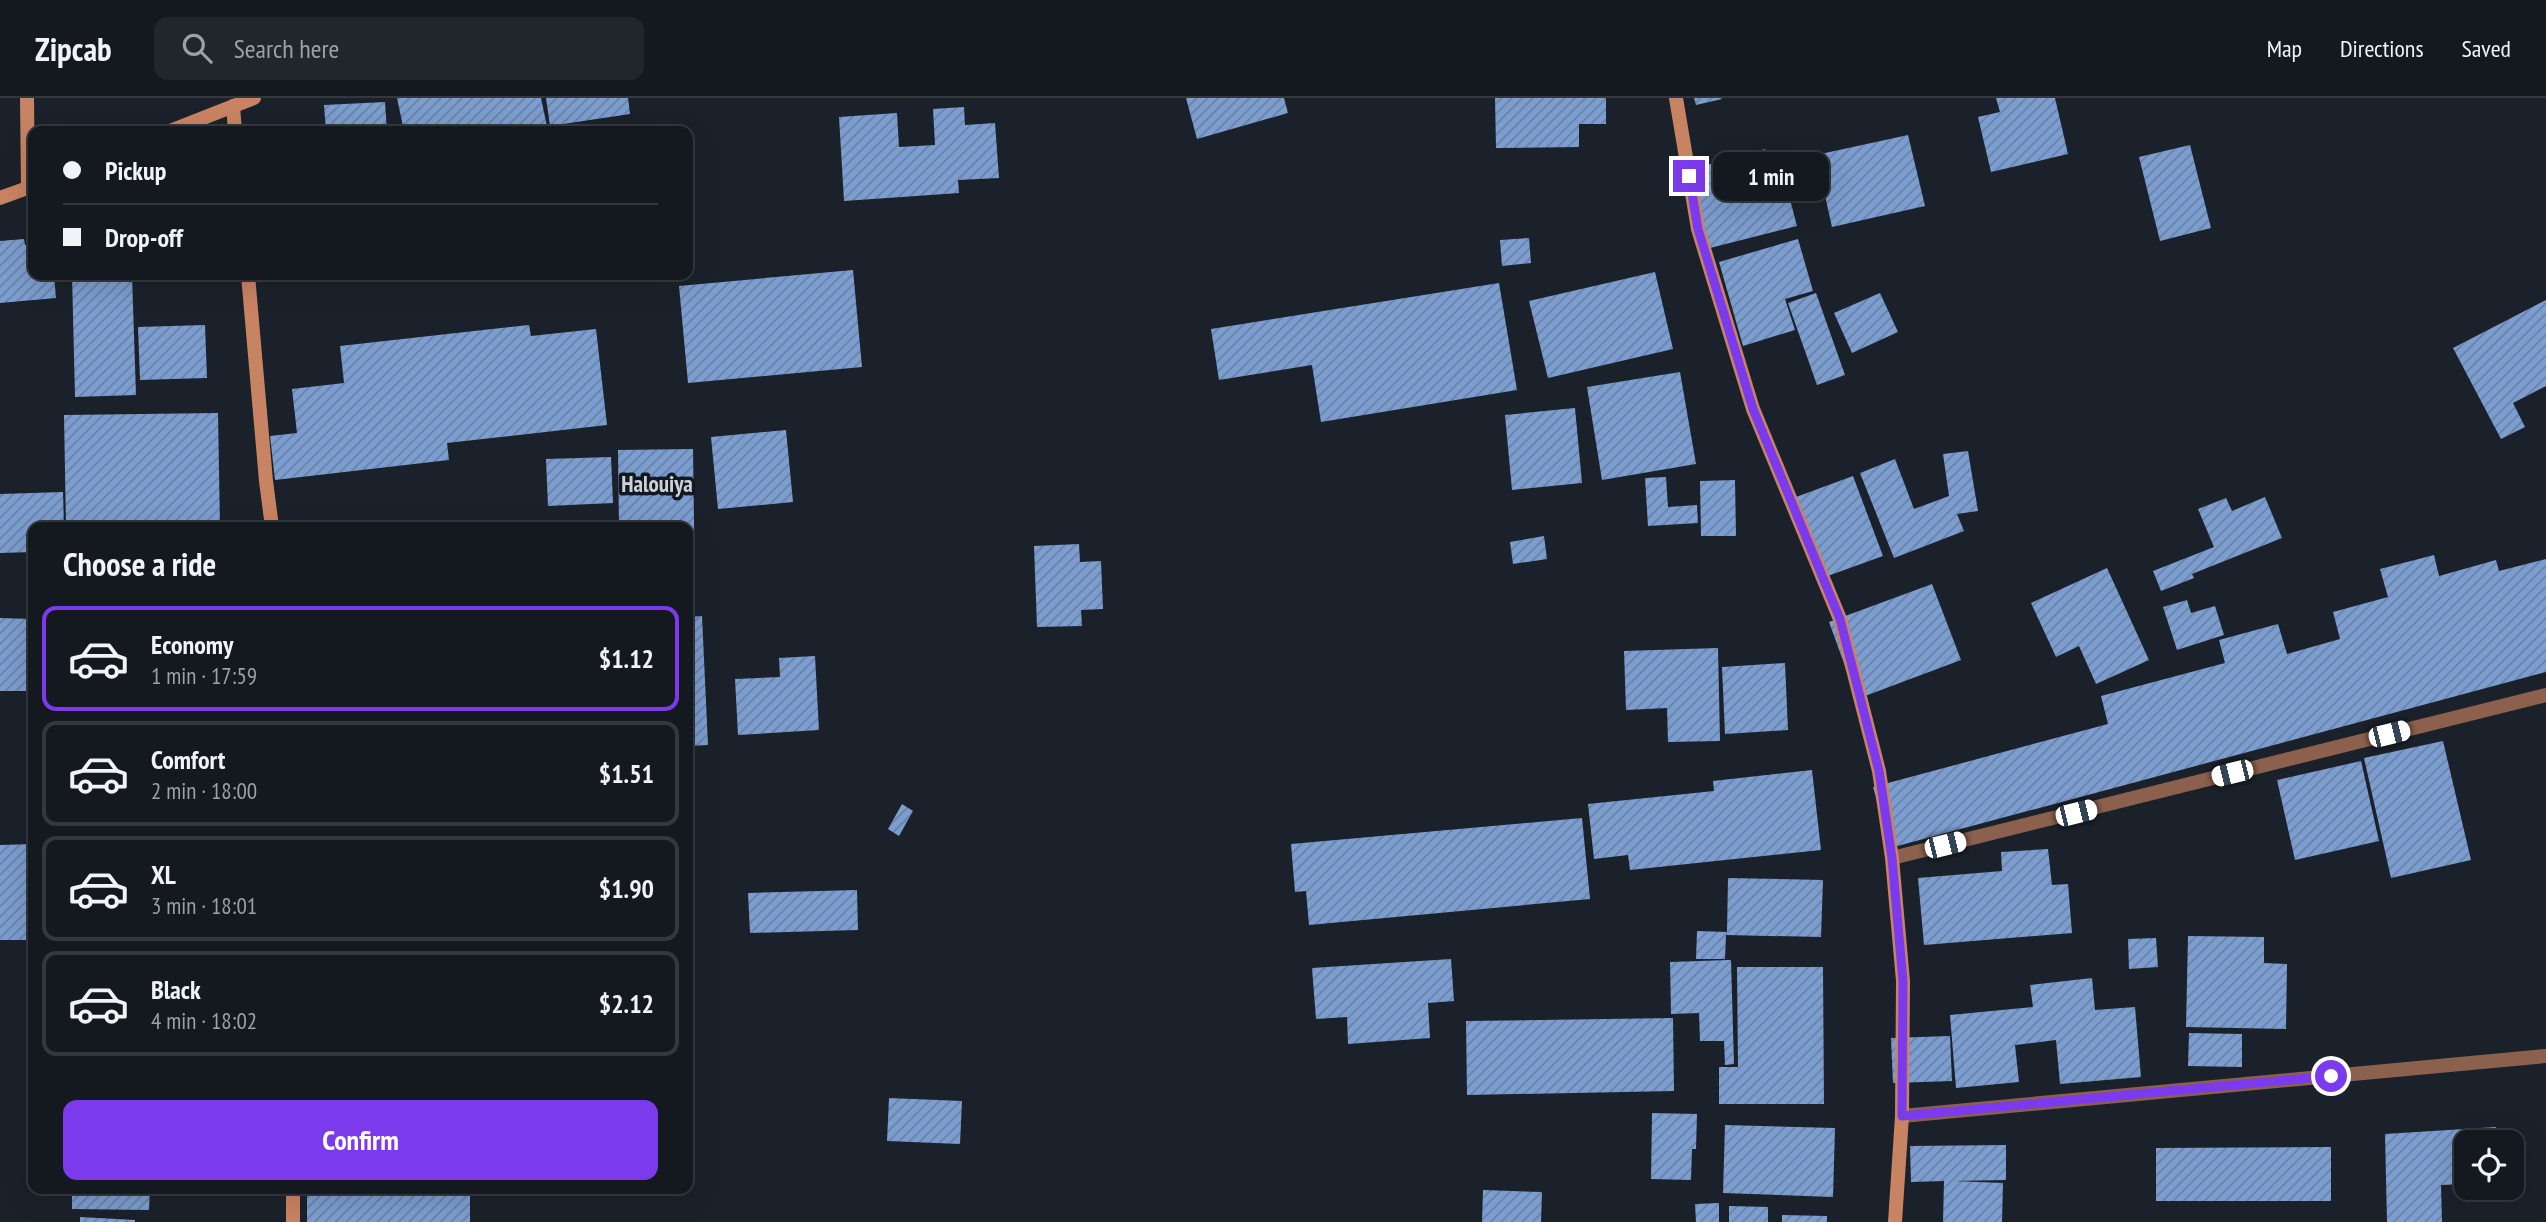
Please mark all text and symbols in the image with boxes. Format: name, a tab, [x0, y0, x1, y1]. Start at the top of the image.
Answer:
search box	[154, 17, 644, 80]
text: Zipcab	[35, 27, 112, 70]
icon: search	[178, 29, 216, 67]
text: Search here	[234, 32, 339, 65]
text: Map	[2267, 33, 2302, 64]
text: Directions	[2340, 33, 2424, 64]
text: Saved	[2462, 33, 2511, 64]
callout: 1 min	[1714, 152, 1829, 200]
text: Pickup	[105, 154, 166, 187]
route end	[1673, 160, 1705, 192]
text: 1 min	[1748, 162, 1794, 191]
text: Drop-off	[105, 221, 183, 254]
district label: Halouiya	[621, 469, 693, 498]
text: Choose a ride	[63, 543, 216, 585]
icon: car	[67, 627, 130, 690]
text: Economy	[151, 628, 233, 661]
text: $1.12	[599, 642, 654, 675]
text: 1 min · 17:59	[151, 661, 257, 690]
car	[2367, 719, 2412, 749]
icon: car	[67, 742, 130, 805]
text: Comfort	[151, 743, 225, 776]
text: $1.51	[599, 757, 654, 790]
car	[2210, 758, 2255, 788]
text: 2 min · 18:00	[151, 776, 257, 805]
car	[2054, 798, 2099, 828]
car	[1923, 830, 1968, 860]
icon: car	[67, 857, 130, 920]
text: XL	[151, 858, 176, 891]
text: $1.90	[599, 872, 654, 905]
text: 3 min · 18:01	[151, 891, 257, 920]
icon: car	[67, 972, 130, 1035]
text: Black	[151, 973, 201, 1006]
text: $2.12	[599, 987, 654, 1020]
text: 4 min · 18:02	[151, 1006, 257, 1035]
route start	[2315, 1060, 2347, 1092]
button: Confirm	[63, 1100, 658, 1180]
map controls	[2454, 1130, 2524, 1200]
button: locate	[2454, 1130, 2524, 1200]

